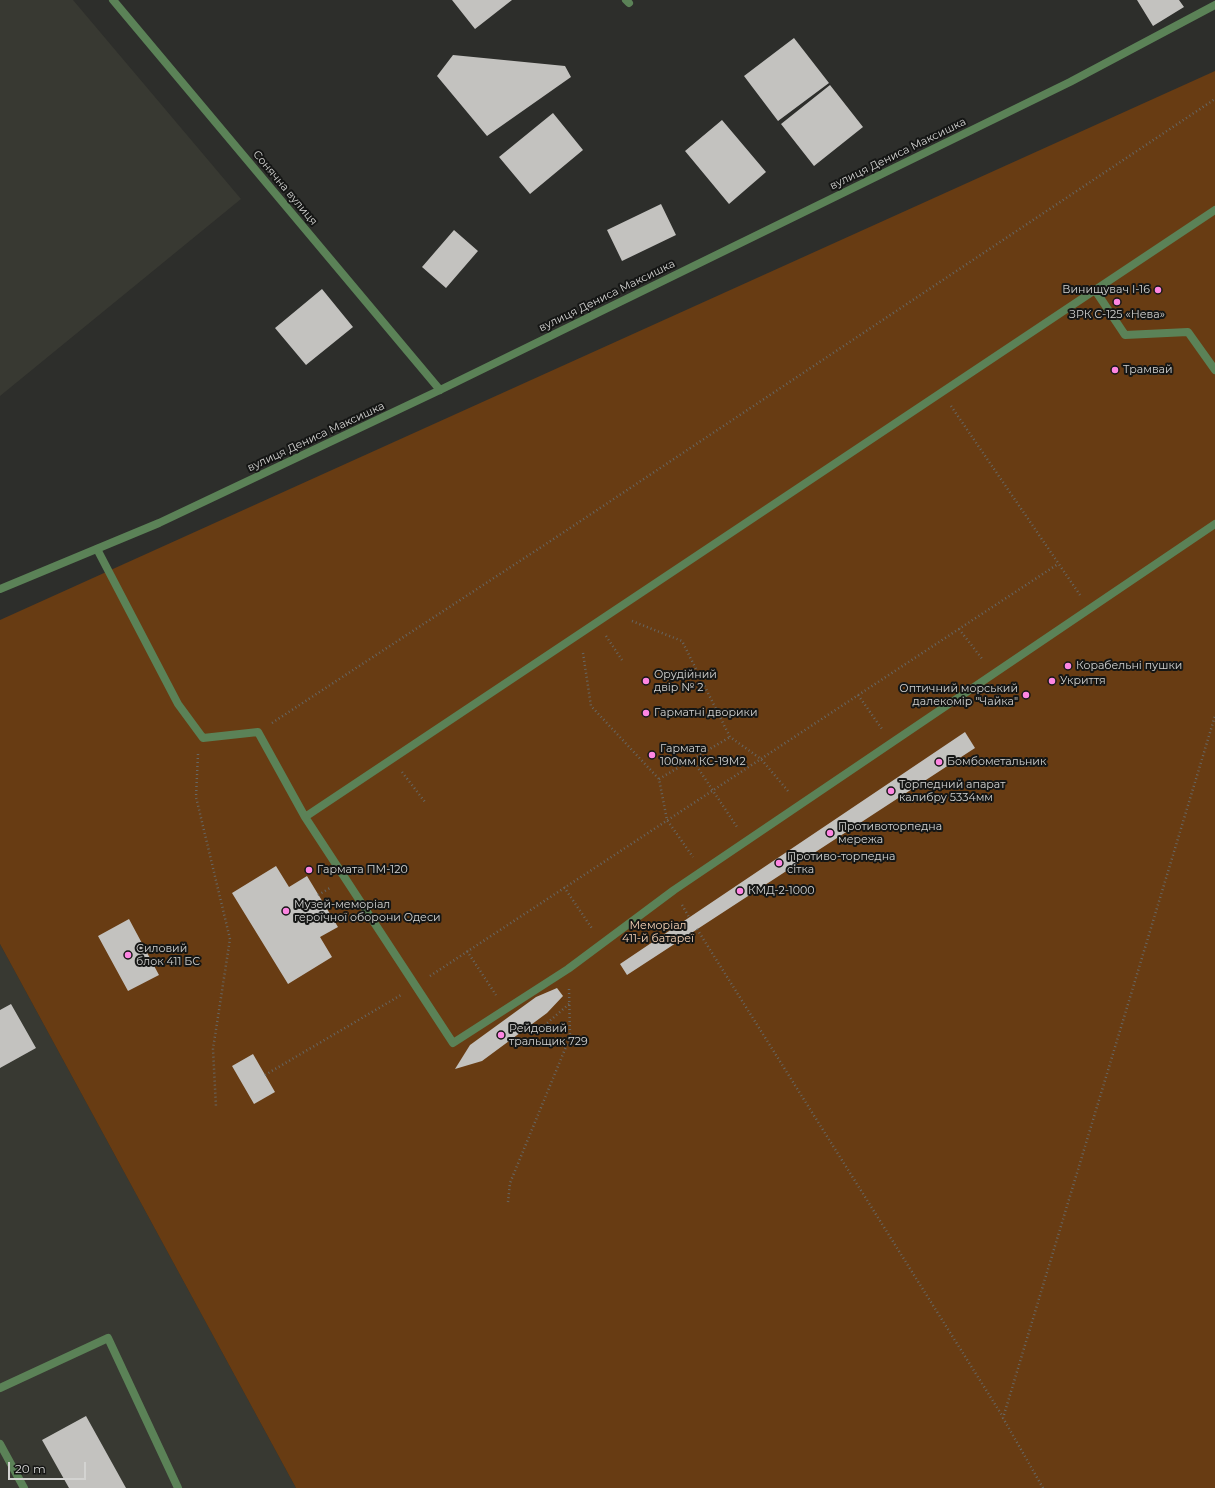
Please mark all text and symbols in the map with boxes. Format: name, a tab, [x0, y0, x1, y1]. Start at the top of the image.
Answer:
street label: вулиця Дениса Максишка	[828, 115, 968, 193]
street label: Сонячна вулиця	[250, 148, 320, 228]
street label: вулиця Дениса Максишка	[537, 257, 677, 335]
place label: Винищувач І-16	[1062, 283, 1150, 297]
marker: Винищувач І-16	[1153, 285, 1163, 295]
marker: ЗРК С-125 «Нева»	[1112, 297, 1122, 307]
place label: ЗРК С-125 «Нева»	[1069, 308, 1165, 322]
place label: Трамвай	[1123, 363, 1173, 377]
marker: Трамвай	[1110, 365, 1120, 375]
street label: вулиця Дениса Максишка	[245, 399, 387, 475]
place label: Корабельні пушки	[1076, 659, 1182, 673]
marker: Корабельні пушки	[1063, 661, 1073, 671]
place label: Орудійний двір № 2	[654, 668, 717, 694]
place label: Укриття	[1060, 674, 1106, 688]
marker: Орудійний двір № 2	[641, 676, 651, 686]
marker: Укриття	[1047, 676, 1057, 686]
place label: Оптичний морський далекомір "Чайка"	[899, 682, 1018, 708]
marker: Оптичний морський далекомір "Чайка"	[1021, 690, 1031, 700]
place label: Гарматні дворики	[654, 706, 757, 720]
marker: Гарматні дворики	[641, 708, 651, 718]
place label: Гармата 100мм КС-19М2	[660, 742, 746, 768]
marker: Гармата 100мм КС-19М2	[647, 750, 657, 760]
place label: Бомбометальник	[947, 755, 1046, 769]
marker: Бомбометальник	[934, 757, 944, 767]
place label: Торпедний апарат калибру 5334мм	[899, 778, 1005, 804]
marker: Торпедний апарат калибру 5334мм	[886, 786, 896, 796]
place label: Противоторпедна мережа	[838, 820, 942, 846]
marker: Противоторпедна мережа	[825, 828, 835, 838]
place label: Противо-торпедна сітка	[787, 850, 895, 876]
marker: Противо-торпедна сітка	[774, 858, 784, 868]
place label: Гармата ПМ-120	[317, 863, 408, 877]
marker: Гармата ПМ-120	[304, 865, 314, 875]
place label: КМД-2-1000	[748, 884, 815, 898]
marker: КМД-2-1000	[735, 886, 745, 896]
place label: Музей-меморіал героїчної оборони Одеси	[294, 898, 441, 924]
marker: Музей-меморіал героїчної оборони Одеси	[281, 906, 291, 916]
park label: Меморіал 411-й батареї	[622, 919, 694, 945]
place label: Силовий блок 411 БС	[136, 942, 200, 968]
marker: Силовий блок 411 БС	[123, 950, 133, 960]
place label: Рейдовий тральщик 729	[509, 1022, 588, 1048]
marker: Рейдовий тральщик 729	[496, 1030, 506, 1040]
scale bar	[10, 1454, 88, 1480]
text: 20 m	[15, 1461, 46, 1476]

